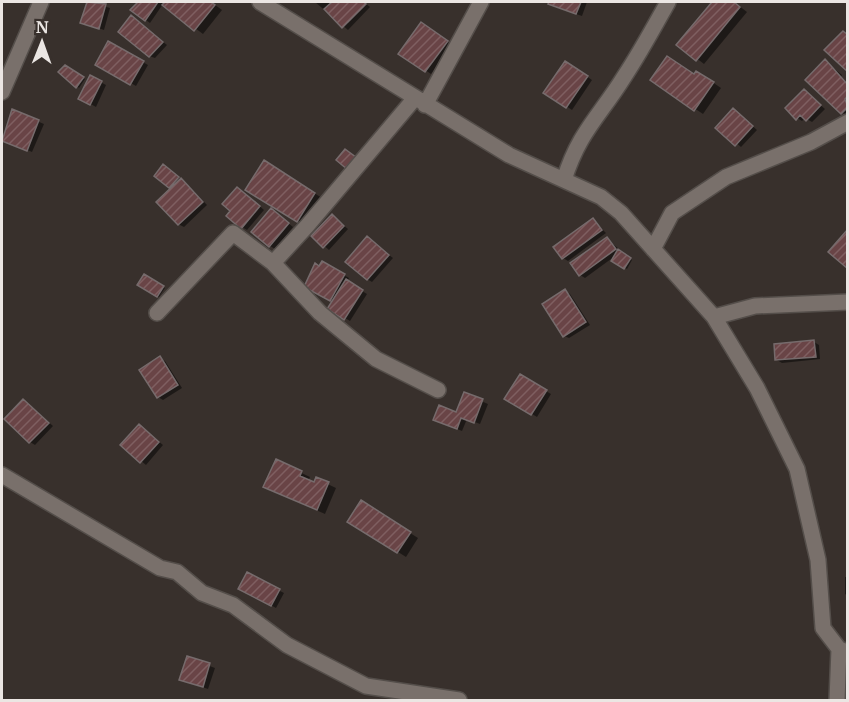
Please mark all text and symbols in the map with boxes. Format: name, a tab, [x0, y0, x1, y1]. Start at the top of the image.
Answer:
north arrow	[12, 12, 72, 72]
text: N	[36, 17, 49, 37]

